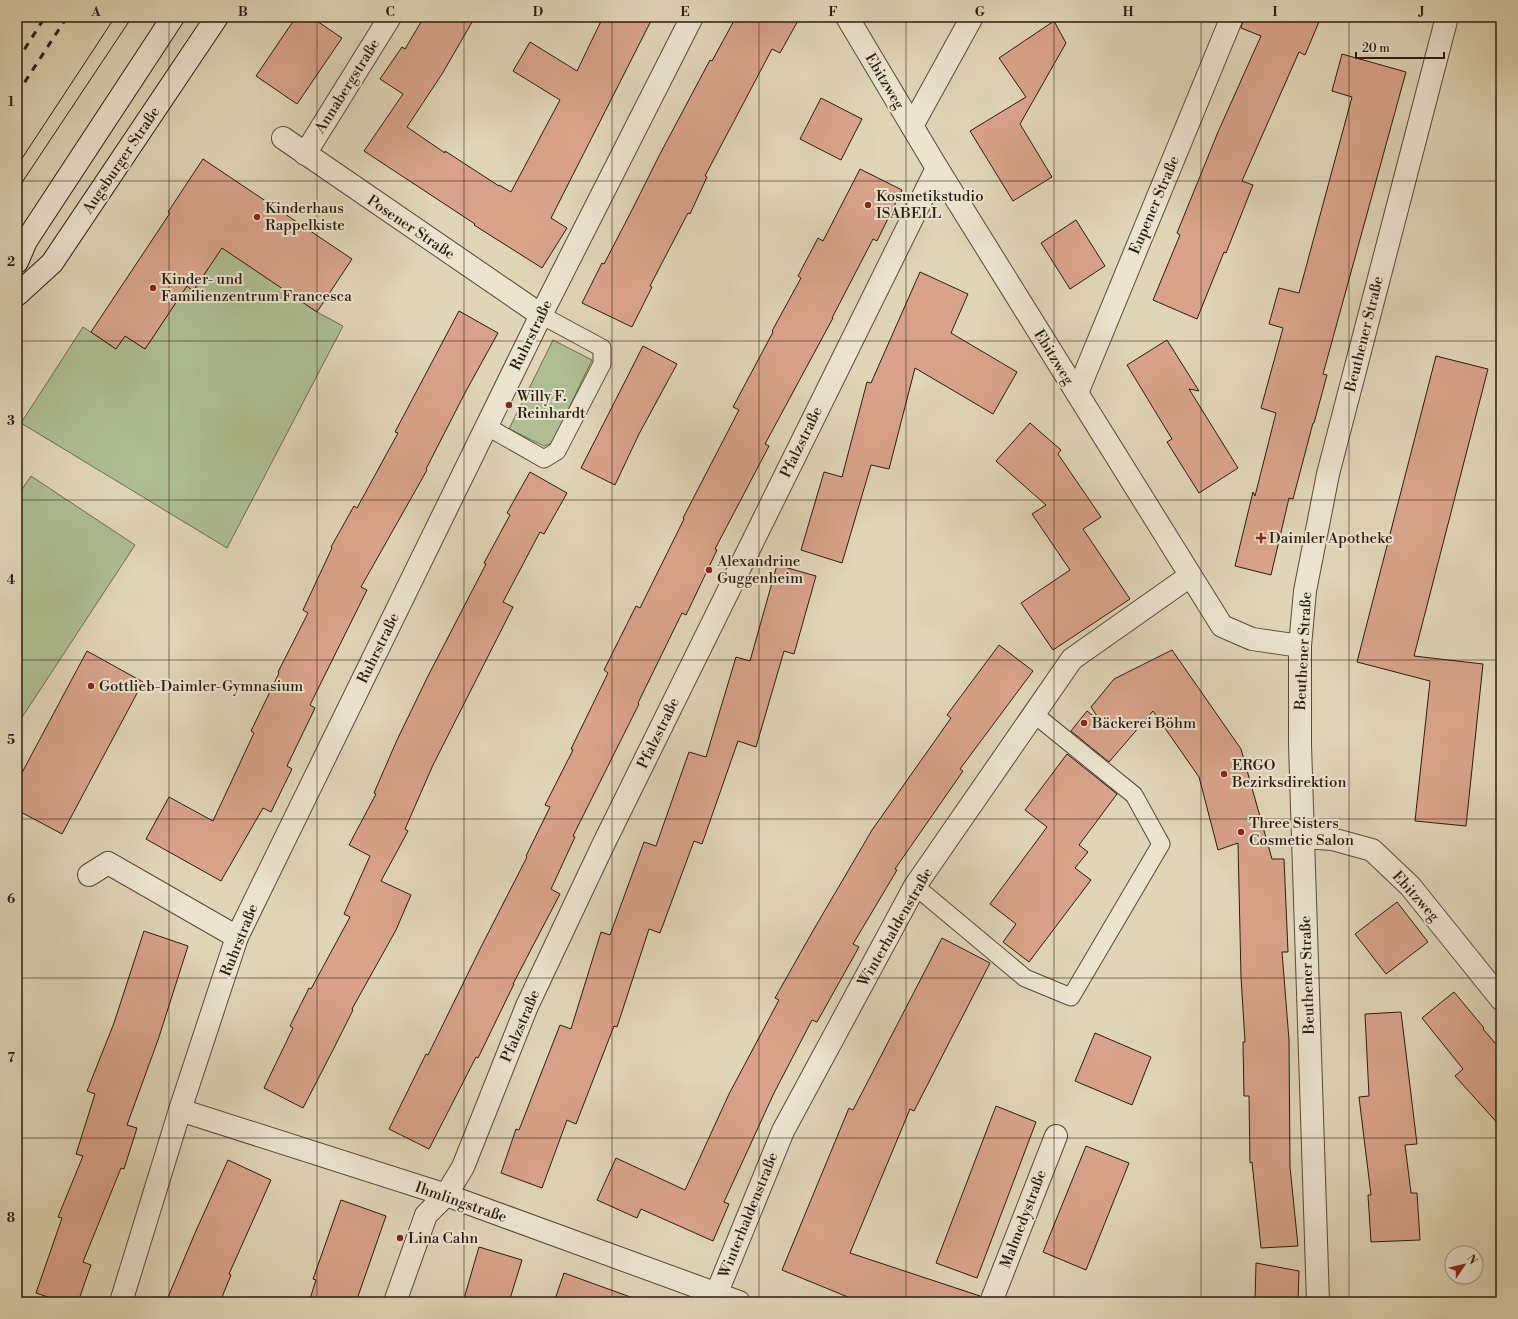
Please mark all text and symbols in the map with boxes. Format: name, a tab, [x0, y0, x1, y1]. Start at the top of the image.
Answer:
text: A	[90, 4, 101, 20]
text: B	[238, 4, 248, 20]
text: C	[385, 4, 395, 20]
text: D	[533, 4, 543, 20]
text: E	[680, 4, 690, 20]
text: F	[828, 4, 838, 20]
text: G	[975, 4, 986, 20]
text: H	[1123, 4, 1134, 20]
text: I	[1272, 4, 1278, 20]
text: J	[1417, 4, 1425, 20]
scale bar	[1356, 34, 1444, 60]
street label: Annabergstraße	[310, 35, 384, 138]
text: 20 m	[1362, 41, 1390, 56]
street label: Ebitzweg	[861, 50, 909, 113]
text: 1	[8, 94, 15, 110]
street label: Augsburger Straße	[78, 103, 164, 218]
street label: Eupener Straße	[1125, 153, 1184, 257]
place label: Kosmetikstudio ISABELL	[876, 187, 984, 223]
street label: Posener Straße	[363, 191, 458, 264]
place label: Kinderhaus Rappelkiste	[265, 199, 345, 235]
marker: Kosmetikstudio ISABELL	[863, 200, 873, 210]
marker: Kinderhaus Rappelkiste	[252, 212, 262, 222]
text: 2	[7, 254, 15, 270]
place label: Kinder- und Familienzentrum Francesca	[161, 270, 352, 306]
street label: Beuthener Straße	[1341, 274, 1388, 395]
marker: Kinder- und Familienzentrum Francesca	[148, 283, 158, 293]
street label: Ruhrstraße	[506, 297, 557, 374]
street label: Ebitzweg	[1029, 326, 1078, 389]
place label: Willy F. Reinhardt	[516, 387, 586, 423]
marker: Willy F. Reinhardt	[504, 400, 514, 410]
street label: Pfalzstraße	[776, 403, 827, 481]
text: 3	[7, 413, 15, 429]
place label: Daimler Apotheke	[1269, 529, 1392, 548]
marker: Daimler Apotheke	[1256, 533, 1266, 543]
place label: Alexandrine Guggenheim	[716, 552, 803, 588]
marker: Alexandrine Guggenheim	[704, 565, 714, 575]
text: 4	[7, 572, 16, 588]
street label: Beuthener Straße	[1291, 591, 1316, 712]
street label: Ruhrstraße	[353, 610, 404, 687]
place label: Gottlieb-Daimler-Gymnasium	[99, 677, 303, 696]
marker: Gottlieb-Daimler-Gymnasium	[86, 681, 96, 691]
street label: Pfalzstraße	[633, 694, 684, 772]
place label: Bäckerei Böhm	[1091, 714, 1196, 733]
marker: Bäckerei Böhm	[1079, 718, 1089, 728]
text: 5	[7, 732, 15, 748]
place label: ERGO Bezirksdirektion	[1231, 756, 1346, 792]
marker: ERGO Bezirksdirektion	[1219, 769, 1229, 779]
place label: Three Sisters Cosmetic Salon	[1249, 814, 1354, 850]
marker: Three Sisters Cosmetic Salon	[1236, 827, 1246, 837]
street label: Winterhaldenstraße	[853, 864, 937, 991]
street label: Ebitzweg	[1388, 867, 1444, 926]
text: 6	[7, 891, 15, 907]
street label: Ruhrstraße	[216, 901, 263, 979]
street label: Beuthener Straße	[1296, 915, 1319, 1036]
street label: Pfalzstraße	[497, 987, 544, 1065]
text: 7	[7, 1050, 15, 1066]
street label: Winterhaldenstraße	[714, 1150, 782, 1282]
street label: Malmedystraße	[996, 1167, 1051, 1271]
street label: Ihmlingstraße	[412, 1178, 509, 1227]
text: 8	[7, 1210, 15, 1226]
place label: Lina Cahn	[408, 1229, 478, 1248]
marker: Lina Cahn	[395, 1233, 405, 1243]
north arrow	[1444, 1245, 1484, 1285]
text: N	[1463, 1252, 1480, 1268]

